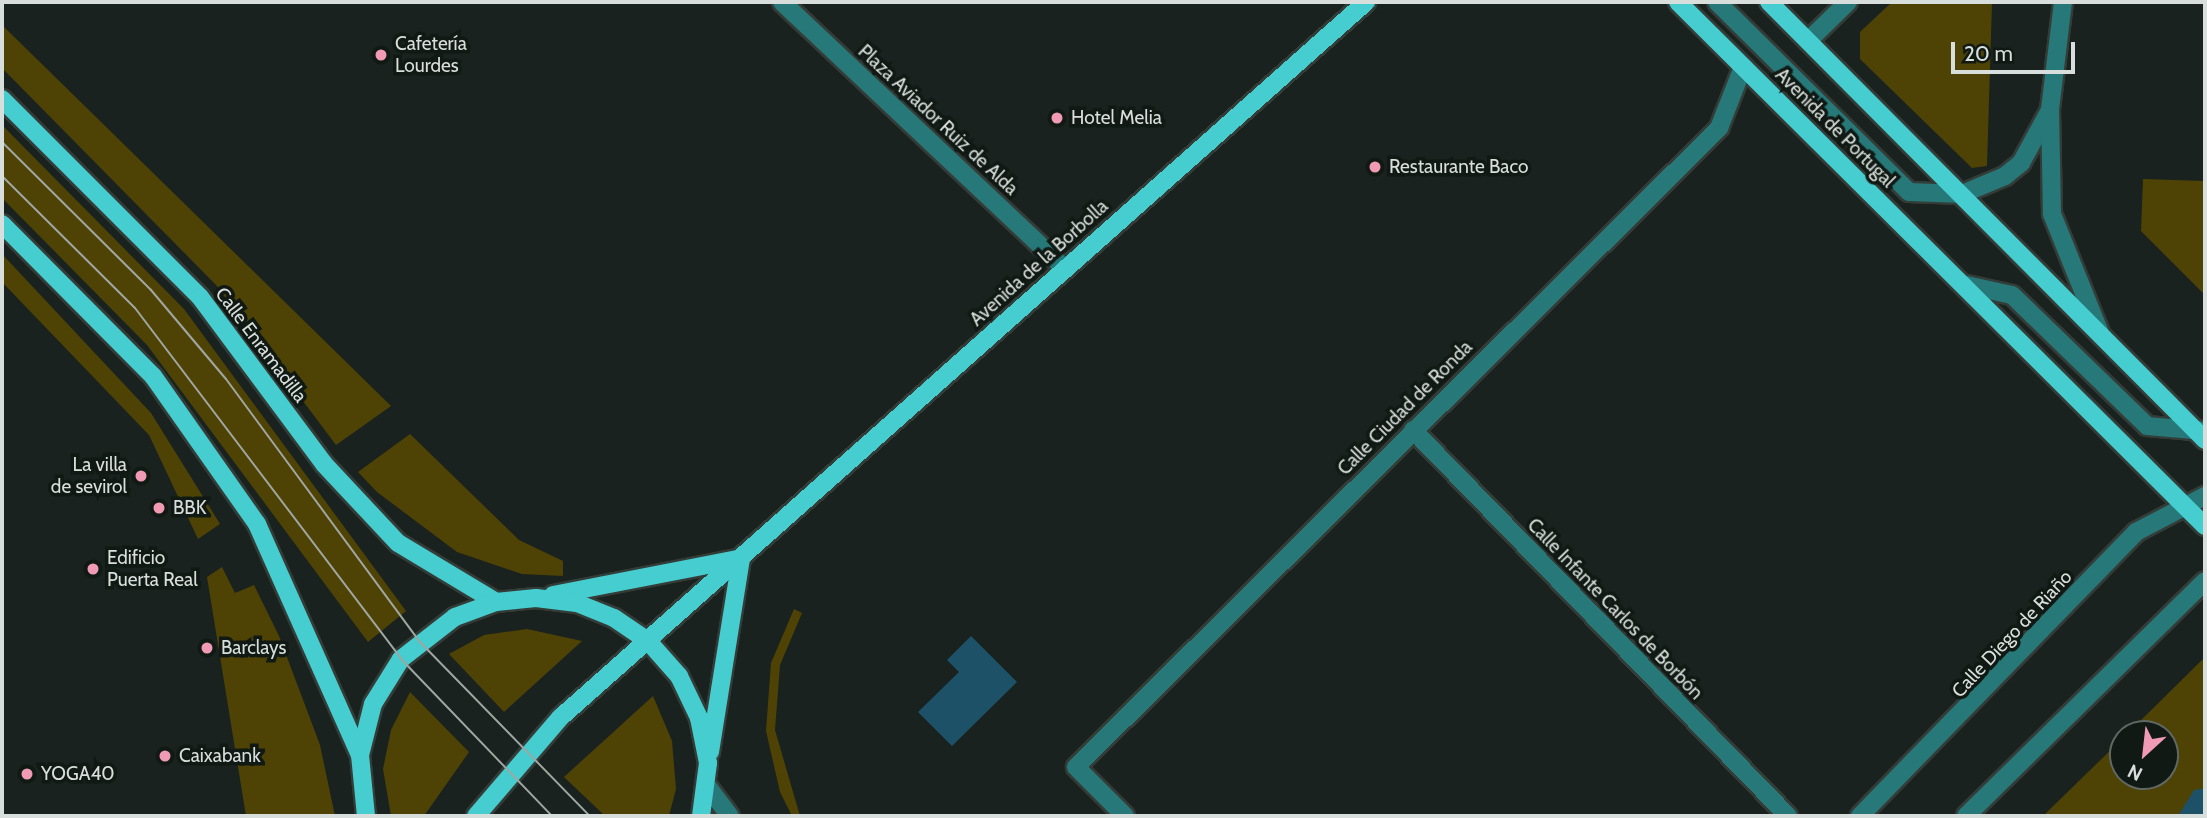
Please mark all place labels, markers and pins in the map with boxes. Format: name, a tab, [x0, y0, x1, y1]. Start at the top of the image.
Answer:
place label: Cafetería Lourdes	[395, 33, 467, 77]
marker: Cafetería Lourdes	[373, 47, 389, 63]
place label: Hotel Melia	[1071, 107, 1162, 129]
marker: Hotel Melia	[1049, 110, 1065, 126]
place label: Restaurante Baco	[1389, 156, 1528, 178]
marker: Restaurante Baco	[1367, 159, 1383, 175]
place label: La villa de sevirol	[51, 454, 127, 498]
marker: La villa de sevirol	[133, 468, 149, 484]
place label: BBK	[173, 497, 206, 519]
marker: BBK	[151, 500, 167, 516]
place label: Edificio Puerta Real	[107, 547, 198, 591]
marker: Edificio Puerta Real	[85, 561, 101, 577]
place label: Barclays	[221, 637, 286, 659]
marker: Barclays	[199, 640, 215, 656]
place label: Caixabank	[179, 745, 261, 767]
marker: Caixabank	[157, 748, 173, 764]
place label: YOGA40	[41, 763, 115, 785]
marker: YOGA40	[19, 766, 35, 782]

